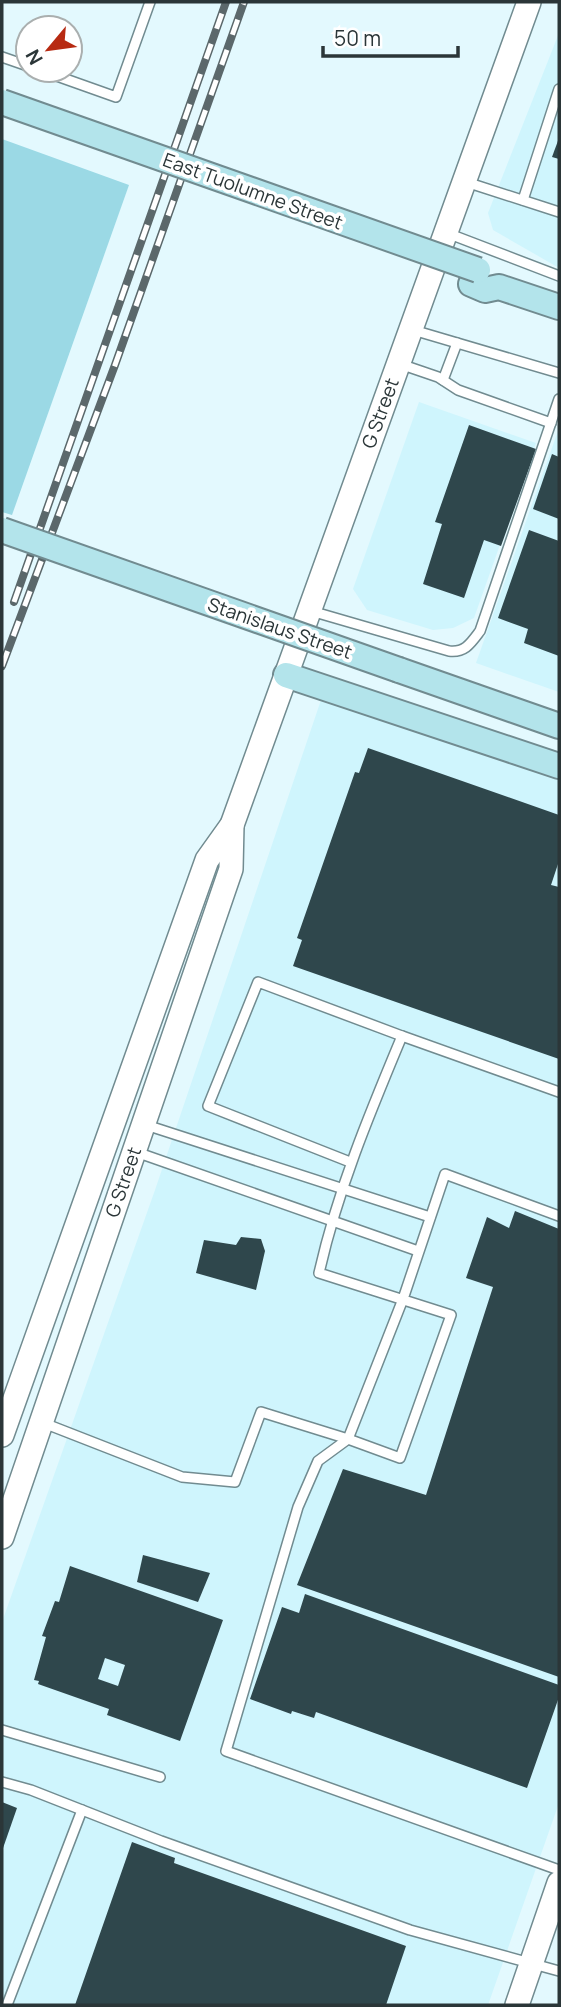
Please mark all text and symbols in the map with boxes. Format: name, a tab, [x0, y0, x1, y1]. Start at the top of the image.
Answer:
north arrow	[14, 14, 84, 84]
scale bar	[323, 14, 458, 58]
text: 50 m	[334, 24, 381, 52]
text: N	[19, 45, 49, 70]
street label: East Tuolumne Street	[160, 146, 346, 236]
street label: G Street	[355, 374, 405, 452]
street label: Stanislaus Street	[204, 591, 356, 665]
street label: G Street	[99, 1143, 147, 1221]

